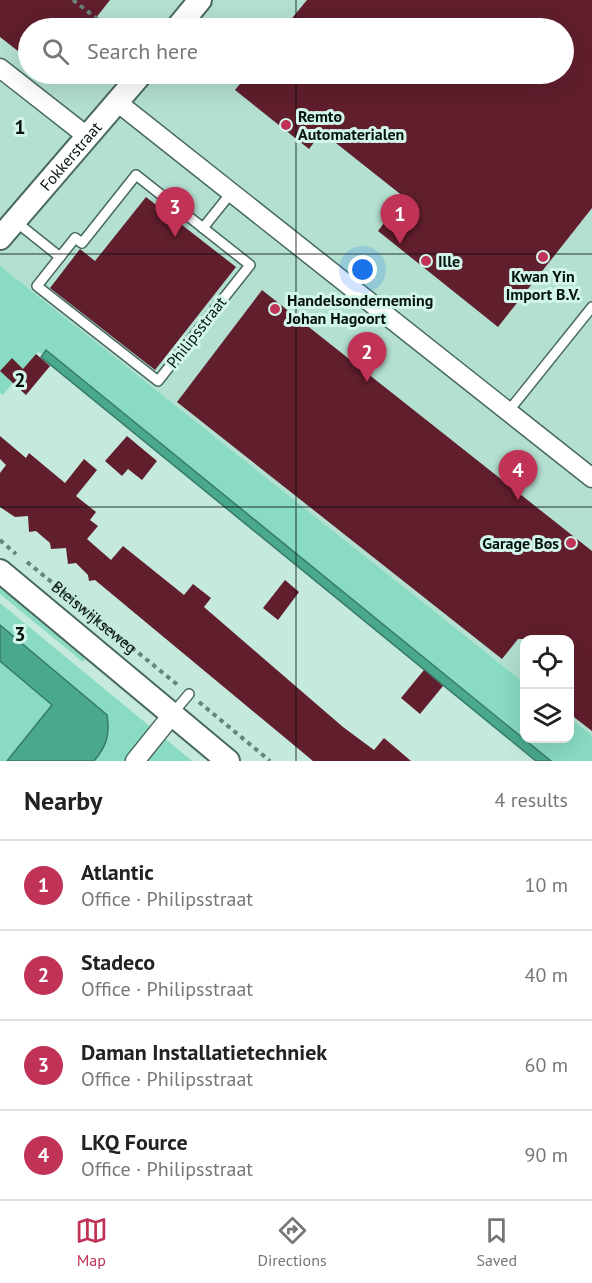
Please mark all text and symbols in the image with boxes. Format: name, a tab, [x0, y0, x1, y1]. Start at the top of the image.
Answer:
search box	[18, 18, 574, 84]
icon: search	[39, 35, 72, 68]
text: Search here	[87, 37, 198, 65]
place label: Remto Automaterialen	[298, 106, 404, 144]
text: 1	[14, 114, 26, 140]
street label: Fokkerstraat	[35, 117, 106, 195]
marker: Remto Automaterialen	[279, 118, 293, 132]
pin: 3	[156, 188, 195, 237]
pin: 1	[380, 194, 420, 244]
marker: Kwan Yin Import B.V.	[536, 250, 550, 264]
place label: Ille	[438, 251, 460, 271]
marker: Ille	[419, 254, 433, 268]
your location	[348, 255, 377, 284]
place label: Kwan Yin Import B.V.	[506, 266, 580, 304]
place label: Handelsonderneming Johan Hagoort	[286, 290, 433, 328]
street label: Philipsstraat	[162, 292, 230, 372]
marker: Handelsonderneming Johan Hagoort	[268, 302, 282, 316]
pin: 2	[348, 332, 386, 382]
text: 2	[14, 367, 26, 393]
pin: 4	[498, 450, 538, 500]
place label: Garage Bos	[482, 533, 559, 553]
marker: Garage Bos	[564, 536, 578, 550]
street label: Bleiswijkseweg	[48, 576, 141, 658]
text: 3	[14, 621, 26, 647]
map controls	[520, 635, 574, 743]
button: locate	[520, 635, 574, 689]
button: layers	[520, 689, 574, 743]
text: Nearby	[24, 784, 102, 817]
text: 4 results	[495, 787, 568, 813]
text: Atlantic	[81, 858, 154, 886]
text: 1	[38, 872, 49, 898]
text: 10 m	[525, 872, 568, 898]
text: Office · Philipsstraat	[81, 886, 253, 912]
text: Stadeco	[81, 948, 155, 976]
text: 2	[38, 962, 49, 988]
text: 40 m	[525, 962, 568, 988]
text: Office · Philipsstraat	[81, 976, 253, 1002]
text: Daman Installatietechniek	[81, 1038, 327, 1066]
text: 3	[38, 1052, 49, 1078]
text: 60 m	[525, 1052, 568, 1078]
text: Office · Philipsstraat	[81, 1066, 253, 1092]
text: LKQ Fource	[81, 1128, 188, 1156]
text: 4	[38, 1142, 49, 1168]
text: 90 m	[525, 1142, 568, 1168]
text: Office · Philipsstraat	[81, 1156, 253, 1182]
tab: Map	[75, 1214, 108, 1270]
tab: Directions	[258, 1214, 327, 1270]
tab: Saved	[476, 1214, 517, 1270]

